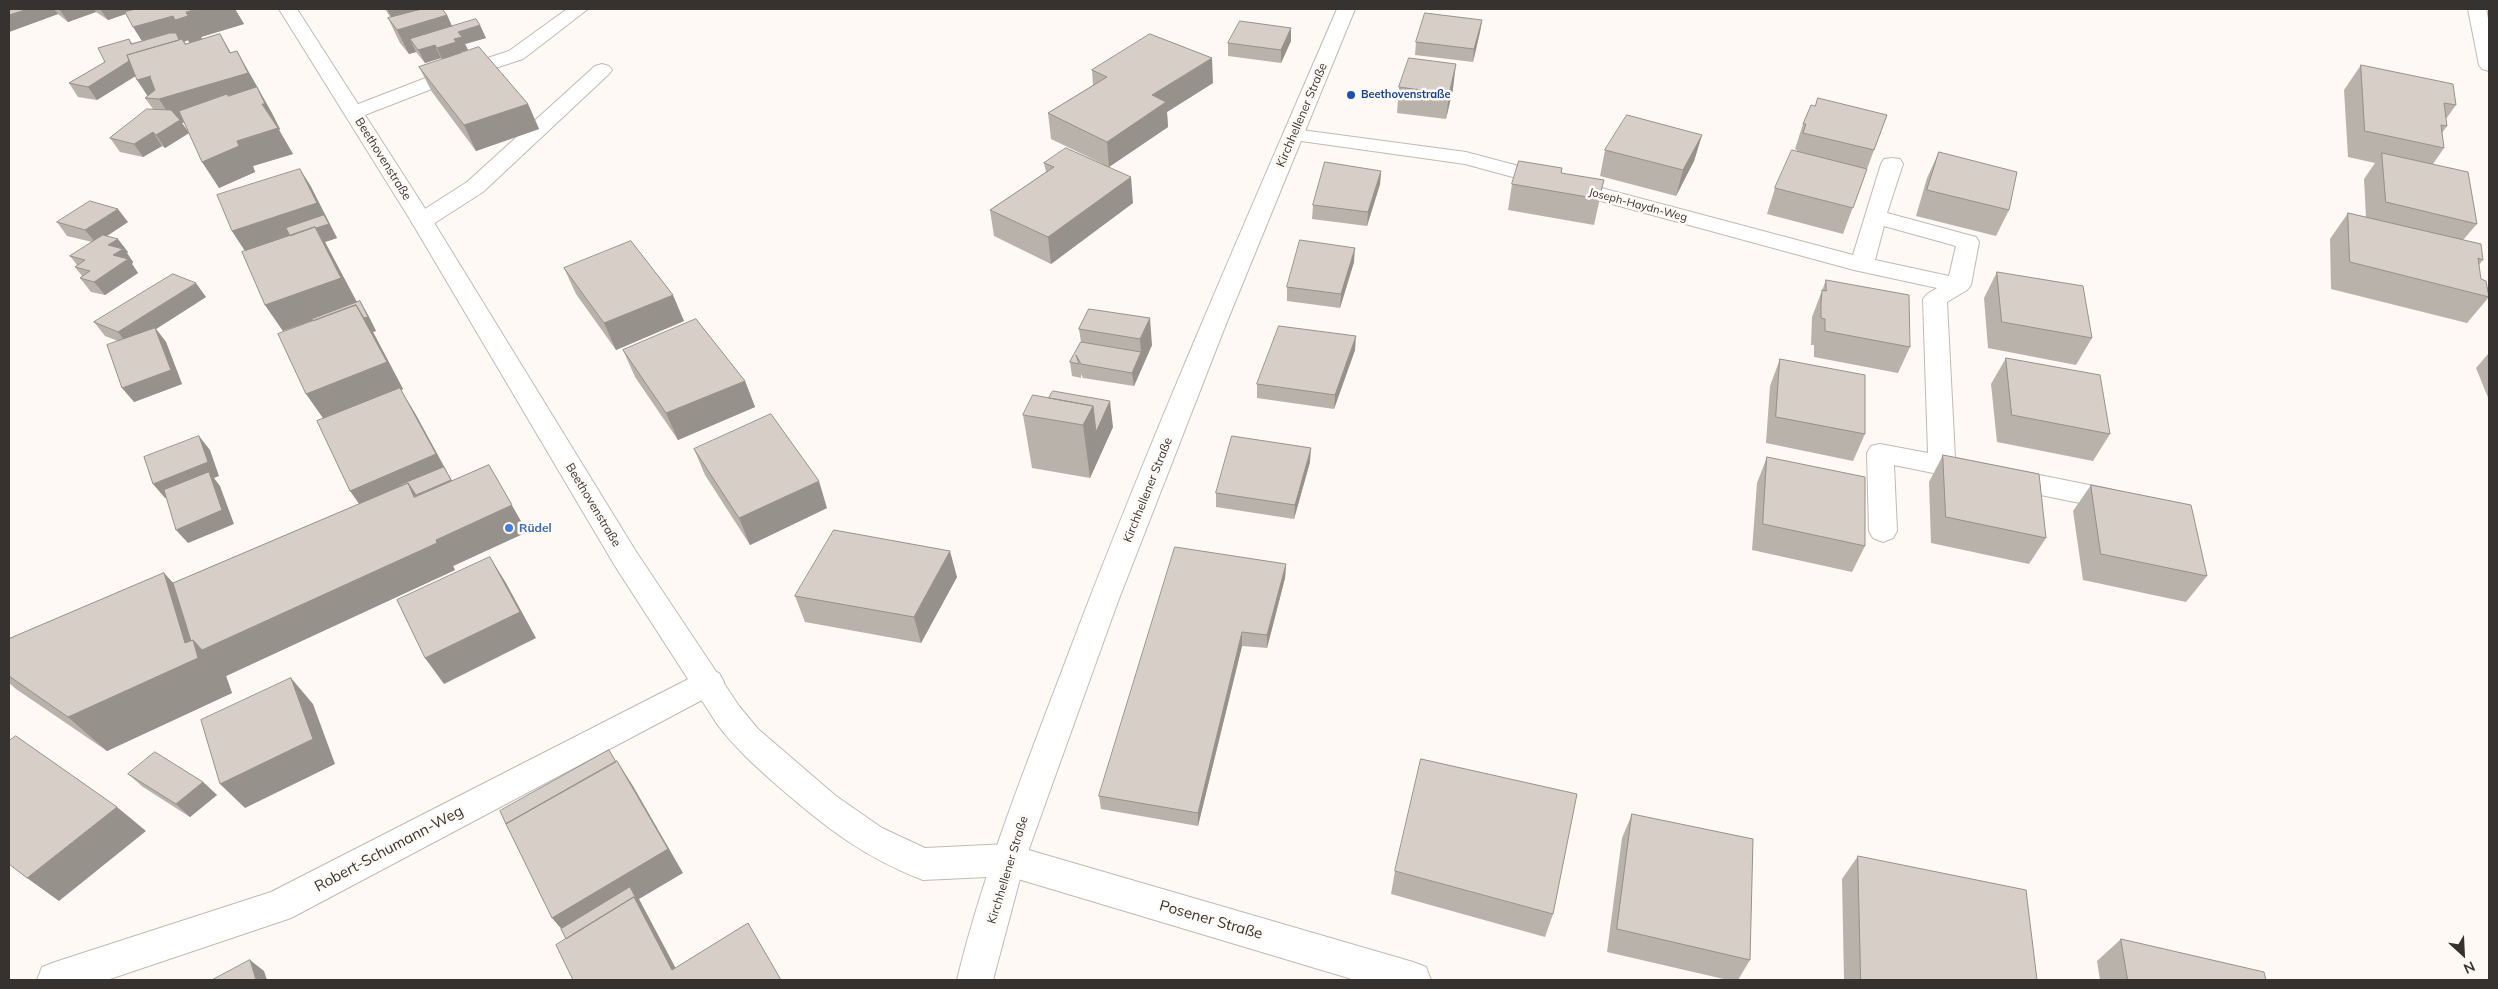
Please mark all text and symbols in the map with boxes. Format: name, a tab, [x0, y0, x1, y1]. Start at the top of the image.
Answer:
street label: Kirchhellener Straße	[1274, 61, 1330, 169]
place label: Beethovenstraße	[1361, 88, 1451, 102]
marker: Beethovenstraße	[1345, 89, 1357, 101]
street label: Beethovenstraße	[352, 115, 414, 203]
street label: Joseph-Haydn-Weg	[1587, 186, 1689, 224]
street label: Kirchhellener Straße	[1120, 435, 1176, 545]
street label: Beethovenstraße	[562, 461, 624, 549]
place label: Rüdel	[519, 521, 552, 535]
marker: Rüdel	[503, 522, 515, 534]
street label: Robert-Schumann-Weg	[312, 802, 466, 896]
street label: Kirchhellener Straße	[985, 814, 1031, 926]
street label: Posener Straße	[1157, 897, 1265, 943]
north arrow	[2438, 929, 2488, 979]
text: N	[2461, 957, 2478, 978]

